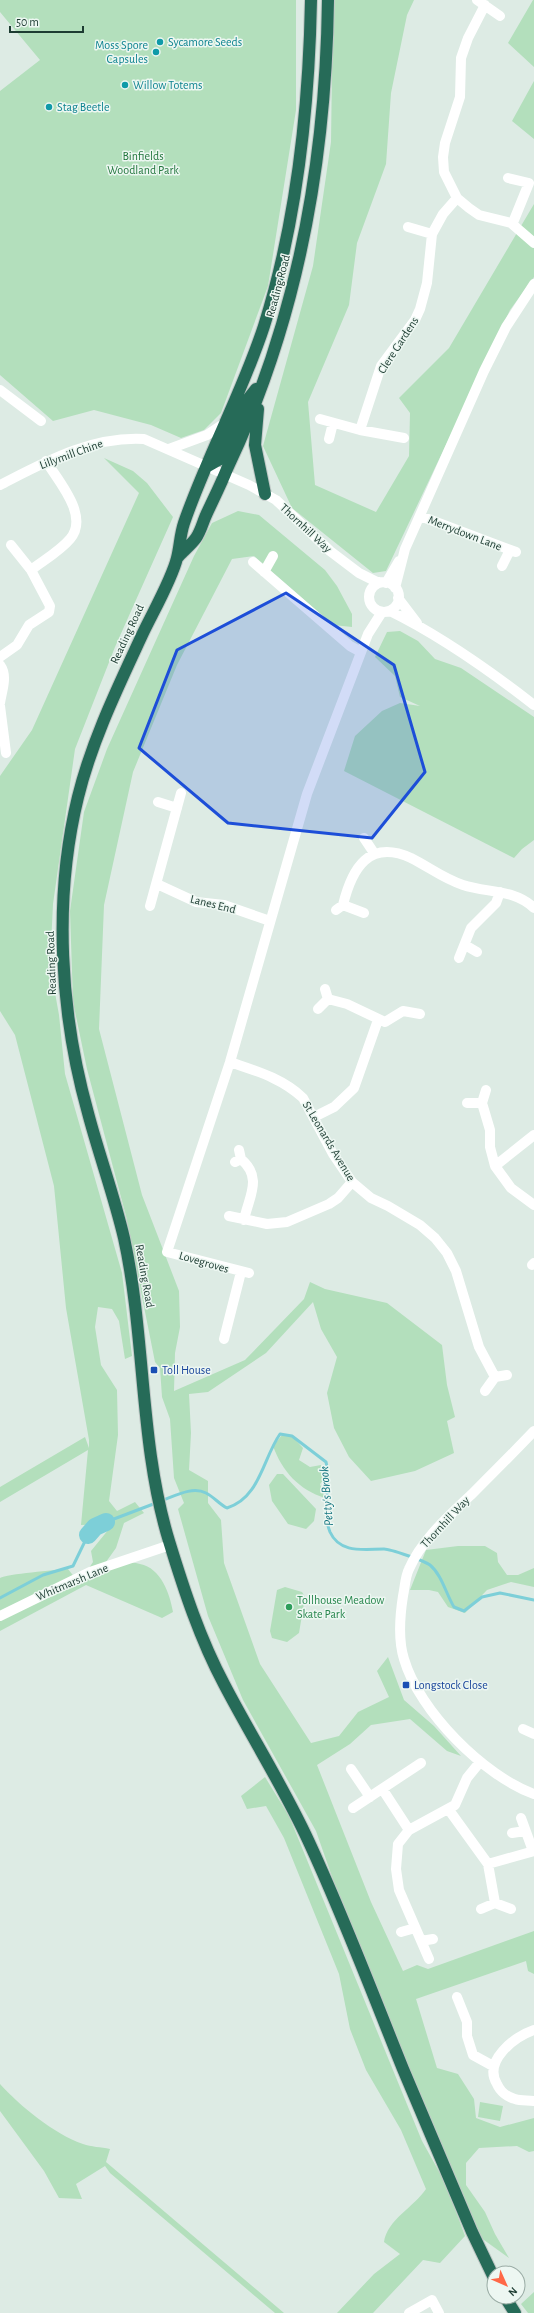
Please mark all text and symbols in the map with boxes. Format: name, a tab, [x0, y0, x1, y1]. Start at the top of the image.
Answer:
scale bar	[10, 8, 83, 34]
text: 50 m	[16, 16, 39, 28]
place label: Sycamore Seeds	[168, 36, 242, 49]
marker: Sycamore Seeds	[155, 37, 165, 47]
place label: Moss Spore Capsules	[95, 39, 148, 65]
marker: Moss Spore Capsules	[151, 47, 161, 57]
place label: Willow Totems	[133, 79, 203, 91]
marker: Willow Totems	[120, 80, 130, 90]
place label: Stag Beetle	[57, 101, 110, 113]
marker: Stag Beetle	[44, 102, 54, 112]
park label: Binfields Woodland Park	[107, 150, 179, 176]
street label: Reading Road	[264, 253, 292, 319]
street label: Clere Gardens	[375, 315, 421, 375]
street label: Lillymill Chine	[38, 437, 105, 472]
street label: Thornhill Way	[277, 501, 334, 555]
street label: Merrydown Lane	[426, 513, 504, 554]
street label: Reading Road	[108, 602, 146, 666]
street label: Lanes End	[189, 893, 237, 915]
street label: Reading Road	[44, 931, 58, 995]
street label: St Leonards Avenue	[300, 1099, 358, 1183]
street label: Reading Road	[134, 1243, 156, 1309]
street label: Lovegroves	[178, 1249, 230, 1275]
place label: Toll House	[162, 1364, 211, 1376]
marker: Toll House	[149, 1365, 159, 1375]
water label: Petty's Brook	[318, 1465, 336, 1527]
street label: Thornhill Way	[418, 1494, 472, 1551]
street label: Whitmarsh Lane	[34, 1561, 110, 1603]
place label: Tollhouse Meadow Skate Park	[297, 1594, 384, 1620]
marker: Tollhouse Meadow Skate Park	[284, 1602, 294, 1612]
place label: Longstock Close	[414, 1679, 488, 1691]
marker: Longstock Close	[401, 1680, 411, 1690]
north arrow	[486, 2265, 526, 2305]
text: N	[506, 2285, 519, 2298]

